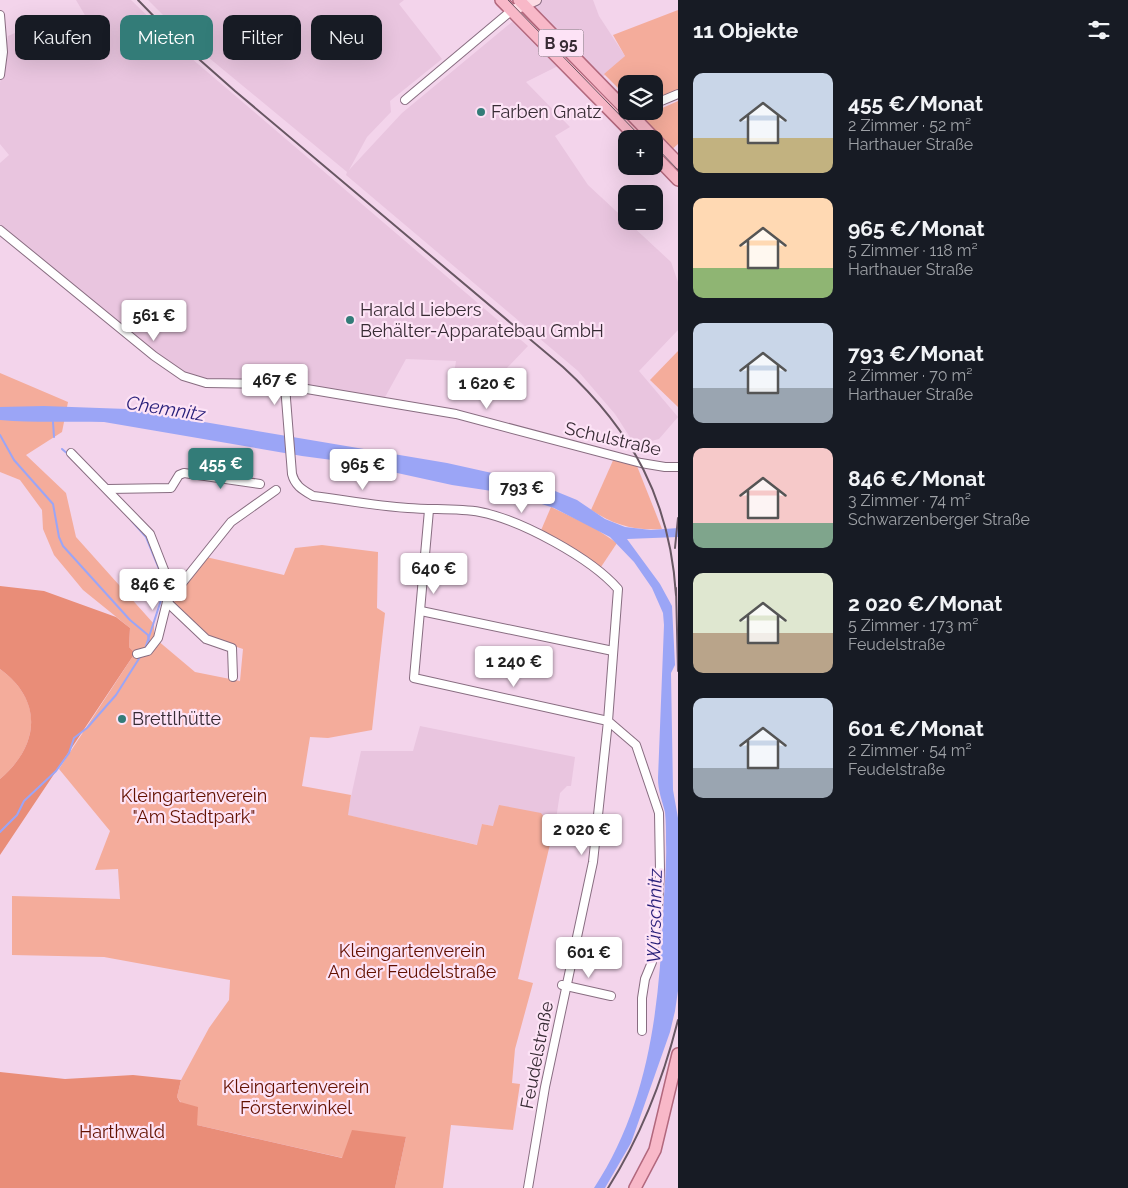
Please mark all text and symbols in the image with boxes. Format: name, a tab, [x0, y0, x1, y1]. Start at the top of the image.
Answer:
chip: Kaufen	[15, 15, 110, 60]
chip: Mieten	[120, 15, 213, 60]
chip: Filter	[223, 15, 301, 60]
chip: Neu	[311, 15, 382, 60]
icon: filters	[1085, 16, 1113, 44]
text: 11 Objekte	[693, 18, 798, 43]
road number: B 95	[538, 29, 584, 56]
map controls	[618, 75, 663, 230]
button: layers	[618, 75, 663, 120]
text: 455 €/Monat	[848, 91, 983, 116]
icon: home	[733, 93, 793, 153]
place label: Farben Gnatz	[491, 101, 601, 122]
marker: Farben Gnatz	[475, 106, 487, 118]
text: 2 Zimmer · 52 m²	[848, 116, 971, 135]
button: +	[618, 130, 663, 175]
text: Harthauer Straße	[848, 135, 973, 154]
button: −	[618, 185, 663, 230]
text: 965 €/Monat	[848, 216, 985, 241]
icon: home	[733, 218, 793, 278]
text: 5 Zimmer · 118 m²	[848, 241, 978, 260]
text: Harthauer Straße	[848, 260, 973, 279]
place label: Harald Liebers Behälter-Apparatebau GmbH	[360, 299, 604, 341]
pin: 561 €	[119, 300, 189, 342]
text: 561 €	[132, 306, 176, 325]
marker: Harald Liebers Behälter-Apparatebau GmbH	[344, 314, 356, 326]
text: 793 €/Monat	[848, 341, 984, 366]
icon: home	[733, 343, 793, 403]
pin: 467 €	[240, 364, 310, 406]
text: 2 Zimmer · 70 m²	[848, 366, 972, 385]
pin: 1 620 €	[441, 368, 533, 410]
text: 467 €	[253, 370, 297, 389]
text: 1 620 €	[459, 374, 515, 393]
text: Harthauer Straße	[848, 385, 973, 404]
water label: Chemnitz	[125, 391, 208, 425]
street label: Schulstraße	[563, 417, 664, 460]
pin: 455 €	[186, 448, 256, 490]
pin: 965 €	[328, 448, 398, 491]
text: 455 €	[199, 454, 243, 473]
text: 965 €	[341, 455, 385, 474]
text: 846 €/Monat	[848, 466, 985, 491]
icon: home	[733, 468, 793, 528]
pin: 793 €	[487, 472, 557, 514]
text: 793 €	[500, 478, 544, 497]
text: 3 Zimmer · 74 m²	[848, 491, 971, 510]
text: Schwarzenberger Straße	[848, 510, 1030, 529]
pin: 640 €	[399, 552, 469, 595]
text: 640 €	[411, 559, 457, 578]
pin: 846 €	[118, 568, 188, 611]
text: 846 €	[130, 575, 176, 594]
text: 2 020 €/Monat	[848, 591, 1002, 616]
icon: home	[733, 593, 793, 653]
text: 5 Zimmer · 173 m²	[848, 616, 978, 635]
text: Feudelstraße	[848, 635, 945, 654]
pin: 1 240 €	[468, 646, 560, 688]
text: 1 240 €	[486, 652, 542, 671]
place label: Brettlhütte	[132, 708, 222, 729]
marker: Brettlhütte	[116, 713, 128, 725]
text: 601 €/Monat	[848, 716, 984, 741]
icon: home	[733, 718, 793, 778]
text: 2 Zimmer · 54 m²	[848, 741, 972, 760]
text: Feudelstraße	[848, 760, 945, 779]
park label: Kleingartenverein "Am Stadtpark"	[121, 785, 267, 827]
pin: 2 020 €	[536, 814, 628, 856]
text: 2 020 €	[553, 820, 611, 839]
water label: Würschnitz	[642, 867, 666, 963]
pin: 601 €	[554, 936, 624, 979]
park label: Kleingartenverein An der Feudelstraße	[328, 940, 497, 982]
text: 601 €	[567, 943, 611, 962]
street label: Feudelstraße	[516, 999, 557, 1111]
park label: Kleingartenverein Försterwinkel	[223, 1076, 369, 1118]
park label: Harthwald	[79, 1121, 165, 1142]

